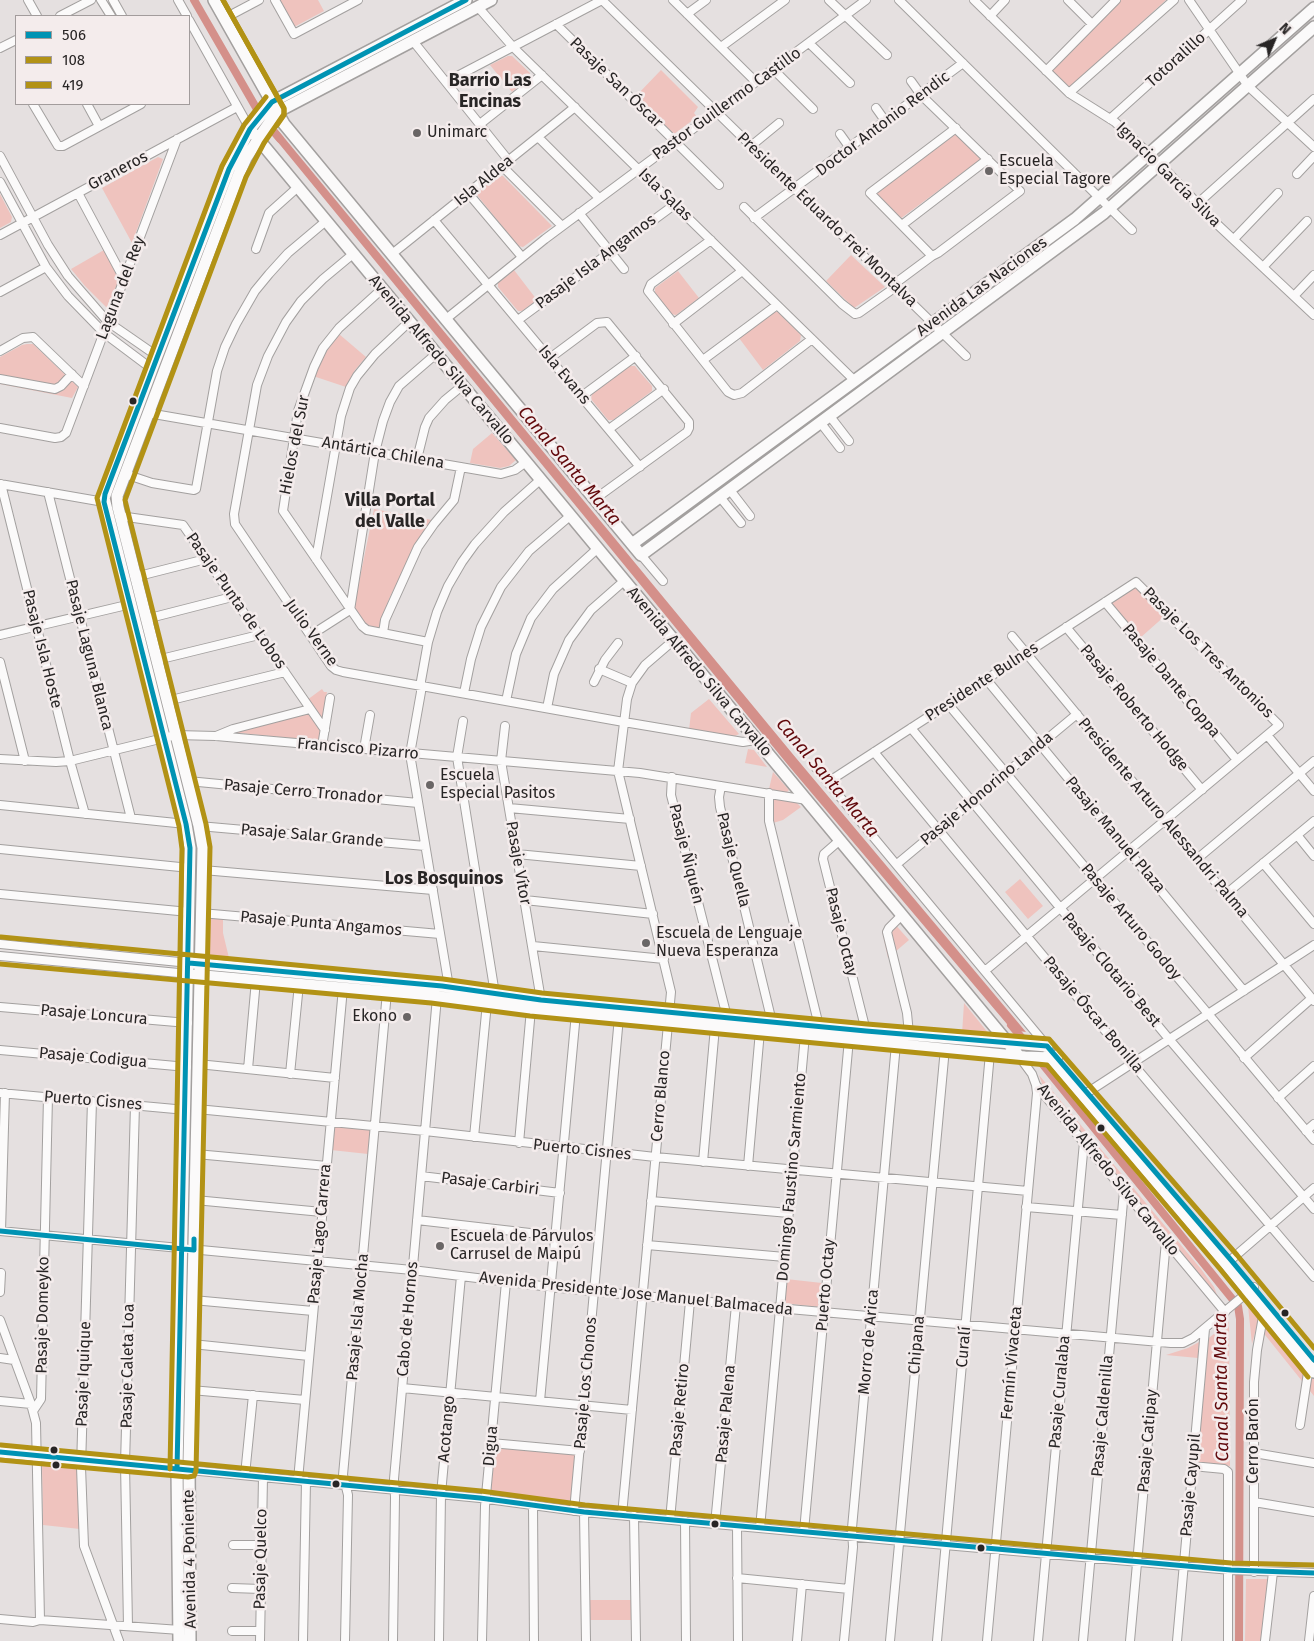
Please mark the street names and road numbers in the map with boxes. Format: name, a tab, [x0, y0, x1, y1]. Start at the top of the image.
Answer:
street label: Totoralillo	[1142, 28, 1210, 92]
street label: Pasaje San Óscar	[565, 34, 667, 132]
street label: Pastor Guillermo Castillo	[649, 44, 805, 164]
street label: Doctor Antonio Rendic	[812, 67, 954, 181]
street label: Ignacio García Silva	[1112, 119, 1224, 231]
street label: Presidente Eduardo Frei Montalva	[733, 129, 921, 311]
street label: Graneros	[85, 147, 151, 195]
street label: Isla Aldea	[451, 151, 517, 211]
street label: Isla Salas	[634, 165, 696, 225]
street label: Pasaje Isla Angamos	[532, 210, 660, 314]
street label: Avenida Las Naciones	[913, 233, 1051, 341]
street label: Laguna del Rey	[92, 234, 150, 342]
street label: Avenida Alfredo Silva Carvallo	[364, 271, 518, 449]
street label: Isla Evans	[534, 342, 594, 408]
street label: Hielos del Sur	[276, 393, 314, 497]
street label: Antártica Chilena	[320, 433, 446, 473]
street label: Pasaje Punta de Lobos	[182, 529, 290, 673]
street label: Pasaje Laguna Blanca	[61, 577, 117, 733]
street label: Avenida Alfredo Silva Carvallo	[622, 583, 776, 761]
street label: Pasaje Los Tres Antonios	[1139, 584, 1277, 722]
street label: Pasaje Isla Hoste	[18, 588, 66, 710]
street label: Julio Verne	[280, 596, 342, 670]
street label: Pasaje Dante Coppa	[1118, 620, 1224, 742]
street label: Presidente Bulnes	[922, 638, 1042, 726]
street label: Pasaje Roberto Hodge	[1076, 641, 1192, 775]
street label: Presidente Arturo Alessandri Palma	[1074, 714, 1252, 922]
street label: Pasaje Honorino Landa	[917, 728, 1057, 850]
street label: Francisco Pizarro	[296, 734, 420, 764]
street label: Pasaje Manuel Plaza	[1061, 773, 1169, 897]
street label: Pasaje Cerro Tronador	[223, 776, 383, 808]
street label: Pasaje Ñiquén	[664, 802, 708, 906]
street label: Pasaje Quella	[712, 810, 754, 910]
street label: Pasaje Salar Grande	[240, 820, 384, 852]
street label: Pasaje Vítor	[501, 820, 535, 906]
street label: Pasaje Arturo Godoy	[1077, 860, 1185, 984]
street label: Pasaje Octay	[821, 886, 861, 978]
street label: Pasaje Punta Angamos	[239, 907, 403, 941]
street label: Pasaje Clotario Best	[1058, 909, 1164, 1031]
street label: Pasaje Óscar Bonilla	[1039, 953, 1147, 1077]
street label: Pasaje Loncura	[40, 1001, 148, 1029]
street label: Pasaje Codigua	[38, 1044, 148, 1072]
street label: Cerro Blanco	[647, 1049, 675, 1143]
street label: Domingo Faustino Sarmiento	[773, 1072, 811, 1282]
street label: Avenida Alfredo Silva Carvallo	[1033, 1080, 1183, 1260]
street label: Puerto Cisnes	[43, 1087, 143, 1115]
street label: Puerto Cisnes	[532, 1135, 632, 1165]
street label: Pasaje Lago Carrera	[304, 1163, 336, 1305]
street label: Pasaje Carbiri	[440, 1168, 540, 1200]
street label: Puerto Octay	[812, 1238, 840, 1332]
street label: Pasaje Isla Mocha	[343, 1253, 373, 1381]
street label: Pasaje Domeyko	[32, 1256, 54, 1374]
street label: Cabo de Hornos	[393, 1261, 423, 1377]
street label: Avenida Presidente Jose Manuel Balmaceda	[478, 1268, 794, 1320]
street label: Morro de Arica	[855, 1288, 883, 1396]
street label: Pasaje Caleta Loa	[117, 1303, 139, 1429]
street label: Fermín Vivaceta	[997, 1305, 1027, 1421]
street label: Chipana	[905, 1315, 929, 1375]
street label: Pasaje Los Chonos	[571, 1316, 601, 1450]
street label: Pasaje Iquique	[73, 1321, 95, 1427]
street label: Curalí	[953, 1326, 975, 1368]
street label: Pasaje Curalaba	[1045, 1334, 1075, 1450]
street label: Pasaje Caldenilla	[1088, 1354, 1118, 1478]
street label: Pasaje Retiro	[666, 1362, 694, 1458]
street label: Pasaje Palena	[712, 1364, 740, 1464]
street label: Pasaje Catipay	[1134, 1388, 1162, 1494]
street label: Acotango	[435, 1395, 459, 1463]
street label: Cerro Barón	[1244, 1398, 1264, 1484]
street label: Digua	[480, 1425, 502, 1467]
street label: Pasaje Cayupil	[1177, 1433, 1205, 1537]
street label: Avenida 4 Poniente	[179, 1489, 201, 1629]
street label: Pasaje Quelco	[251, 1509, 271, 1609]

